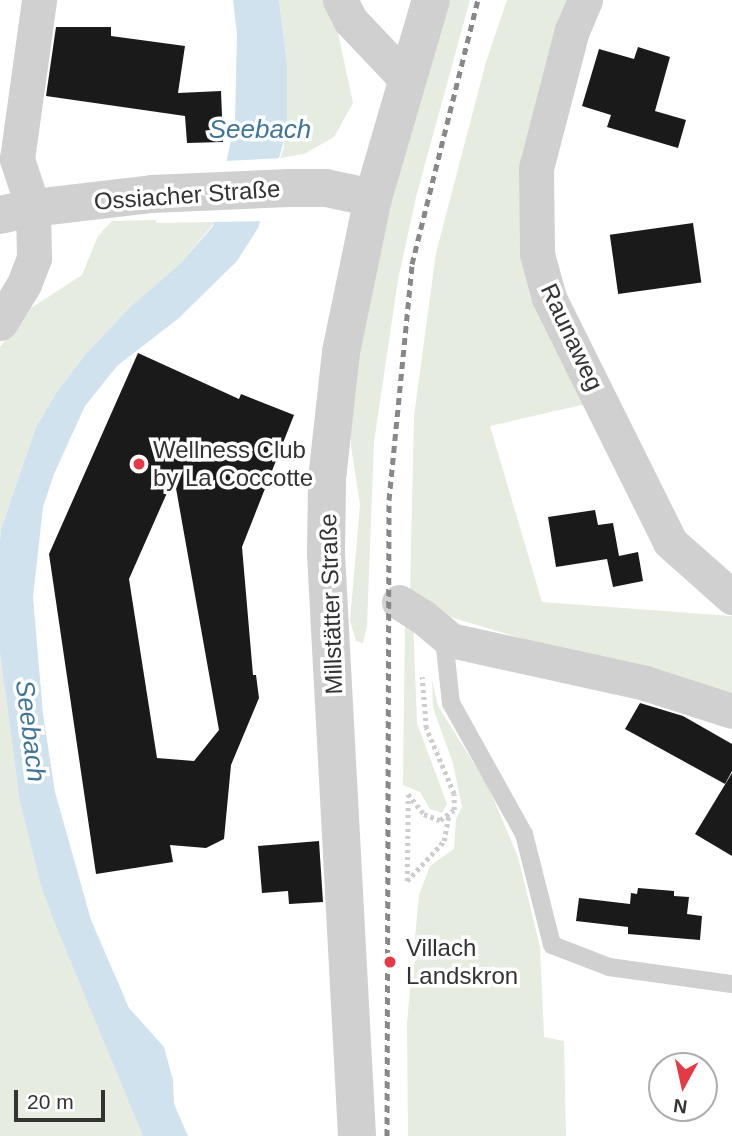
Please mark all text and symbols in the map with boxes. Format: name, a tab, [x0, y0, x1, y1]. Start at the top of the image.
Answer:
water label: Seebach	[209, 114, 311, 146]
street label: Ossiacher Straße	[93, 174, 281, 216]
street label: Raunaweg	[535, 279, 609, 395]
place label: Wellness Club by La Coccotte	[153, 436, 313, 492]
marker: Wellness Club by La Coccotte	[131, 456, 147, 472]
street label: Millstätter Straße	[313, 513, 349, 695]
water label: Seebach	[8, 678, 52, 784]
place label: Villach Landskron	[406, 934, 518, 990]
marker: Villach Landskron	[380, 952, 400, 972]
north arrow	[648, 1052, 718, 1122]
scale bar	[18, 1076, 108, 1120]
text: 20 m	[27, 1090, 74, 1113]
text: N	[672, 1095, 689, 1118]

